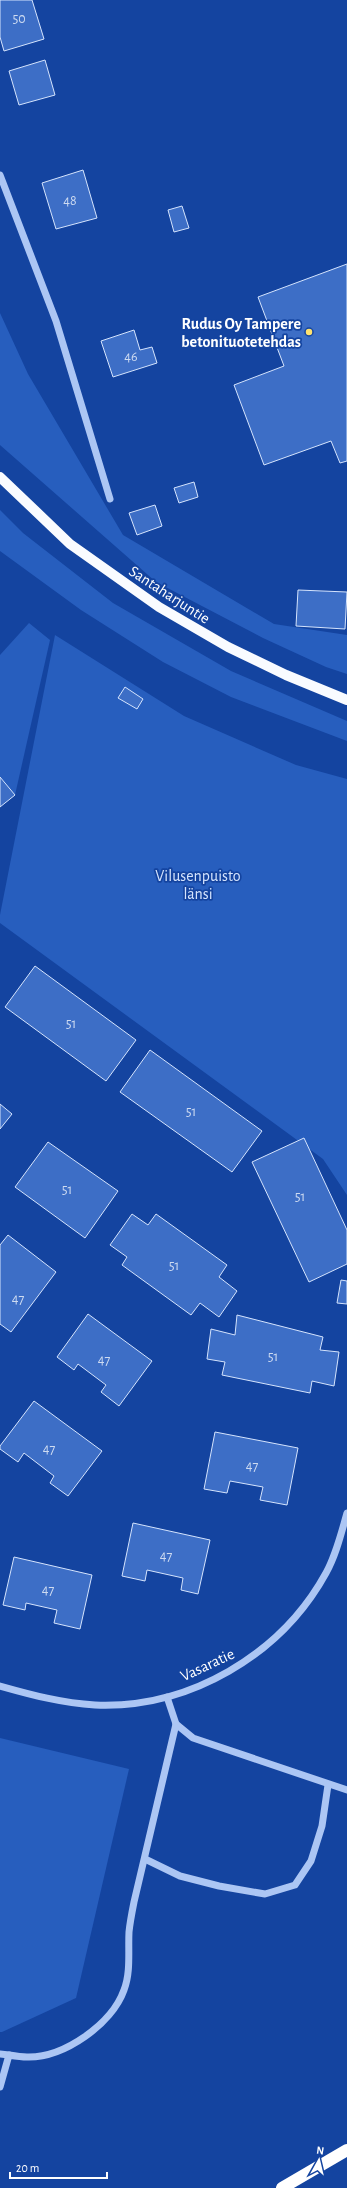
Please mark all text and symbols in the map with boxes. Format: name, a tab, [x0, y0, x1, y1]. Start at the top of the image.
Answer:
house number: 50	[12, 12, 26, 26]
house number: 48	[63, 194, 77, 208]
place label: Rudus Oy Tampere betonituotetehdas	[181, 316, 301, 350]
marker: Rudus Oy Tampere betonituotetehdas	[304, 327, 314, 337]
house number: 46	[124, 350, 138, 364]
street label: Santaharjuntie	[126, 563, 213, 628]
park label: Vilusenpuisto länsi	[155, 868, 241, 902]
house number: 51	[66, 1017, 76, 1031]
house number: 51	[186, 1105, 196, 1119]
house number: 51	[62, 1183, 72, 1197]
house number: 51	[295, 1190, 305, 1204]
house number: 51	[169, 1259, 179, 1273]
house number: 47	[12, 1292, 24, 1306]
house number: 51	[268, 1350, 278, 1364]
house number: 47	[98, 1353, 110, 1367]
house number: 47	[43, 1442, 55, 1456]
house number: 47	[246, 1459, 258, 1473]
house number: 47	[160, 1549, 172, 1563]
house number: 47	[42, 1583, 54, 1597]
street label: Vasaratie	[178, 1646, 237, 1684]
north arrow	[299, 2140, 339, 2180]
text: N	[316, 2145, 325, 2157]
scale bar	[10, 2154, 107, 2180]
text: 20 m	[16, 2162, 39, 2174]

